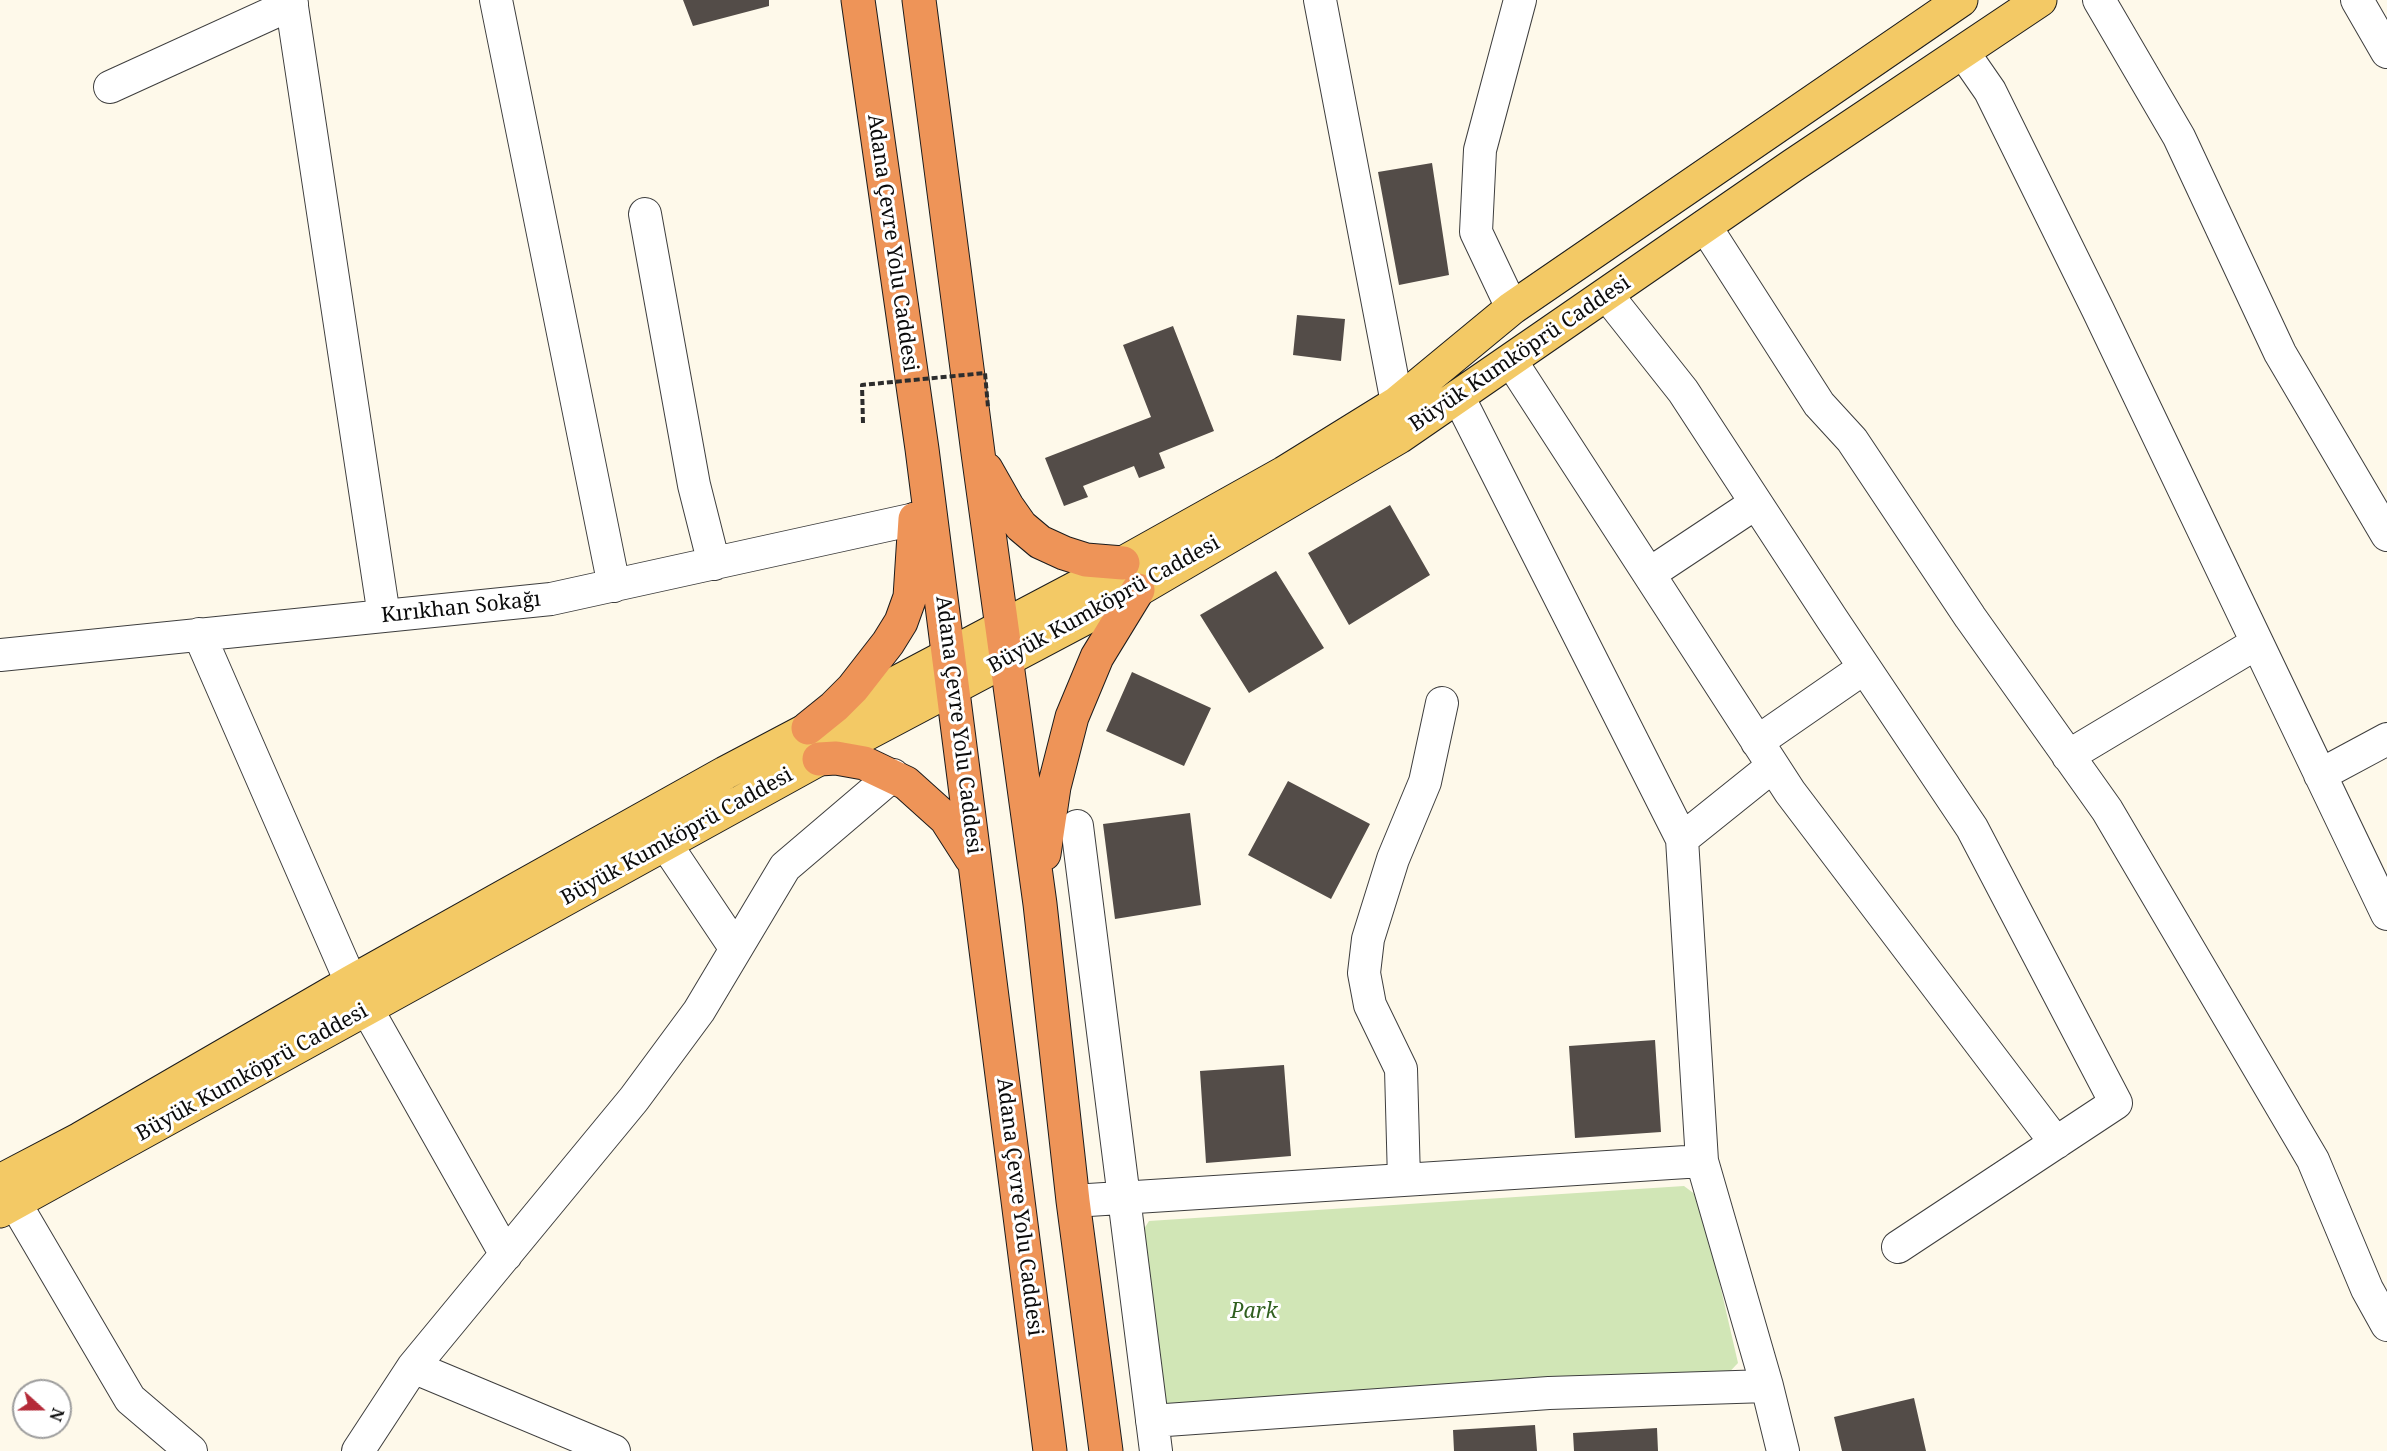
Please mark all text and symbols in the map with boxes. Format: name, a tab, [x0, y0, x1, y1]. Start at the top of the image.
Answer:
street label: Adana Çevre Yolu Caddesi	[861, 113, 923, 373]
street label: Büyük Kumköprü Caddesi	[1405, 271, 1635, 437]
street label: Büyük Kumköprü Caddesi	[984, 531, 1224, 679]
street label: Kırıkhan Sokağı	[380, 587, 542, 629]
street label: Adana Çevre Yolu Caddesi	[930, 595, 986, 855]
street label: Büyük Kumköprü Caddesi	[557, 763, 797, 911]
street label: Büyük Kumköprü Caddesi	[132, 999, 372, 1147]
street label: Adana Çevre Yolu Caddesi	[991, 1077, 1047, 1337]
park label: Park	[1231, 1299, 1277, 1325]
north arrow	[12, 1379, 72, 1439]
text: N	[44, 1405, 69, 1425]

